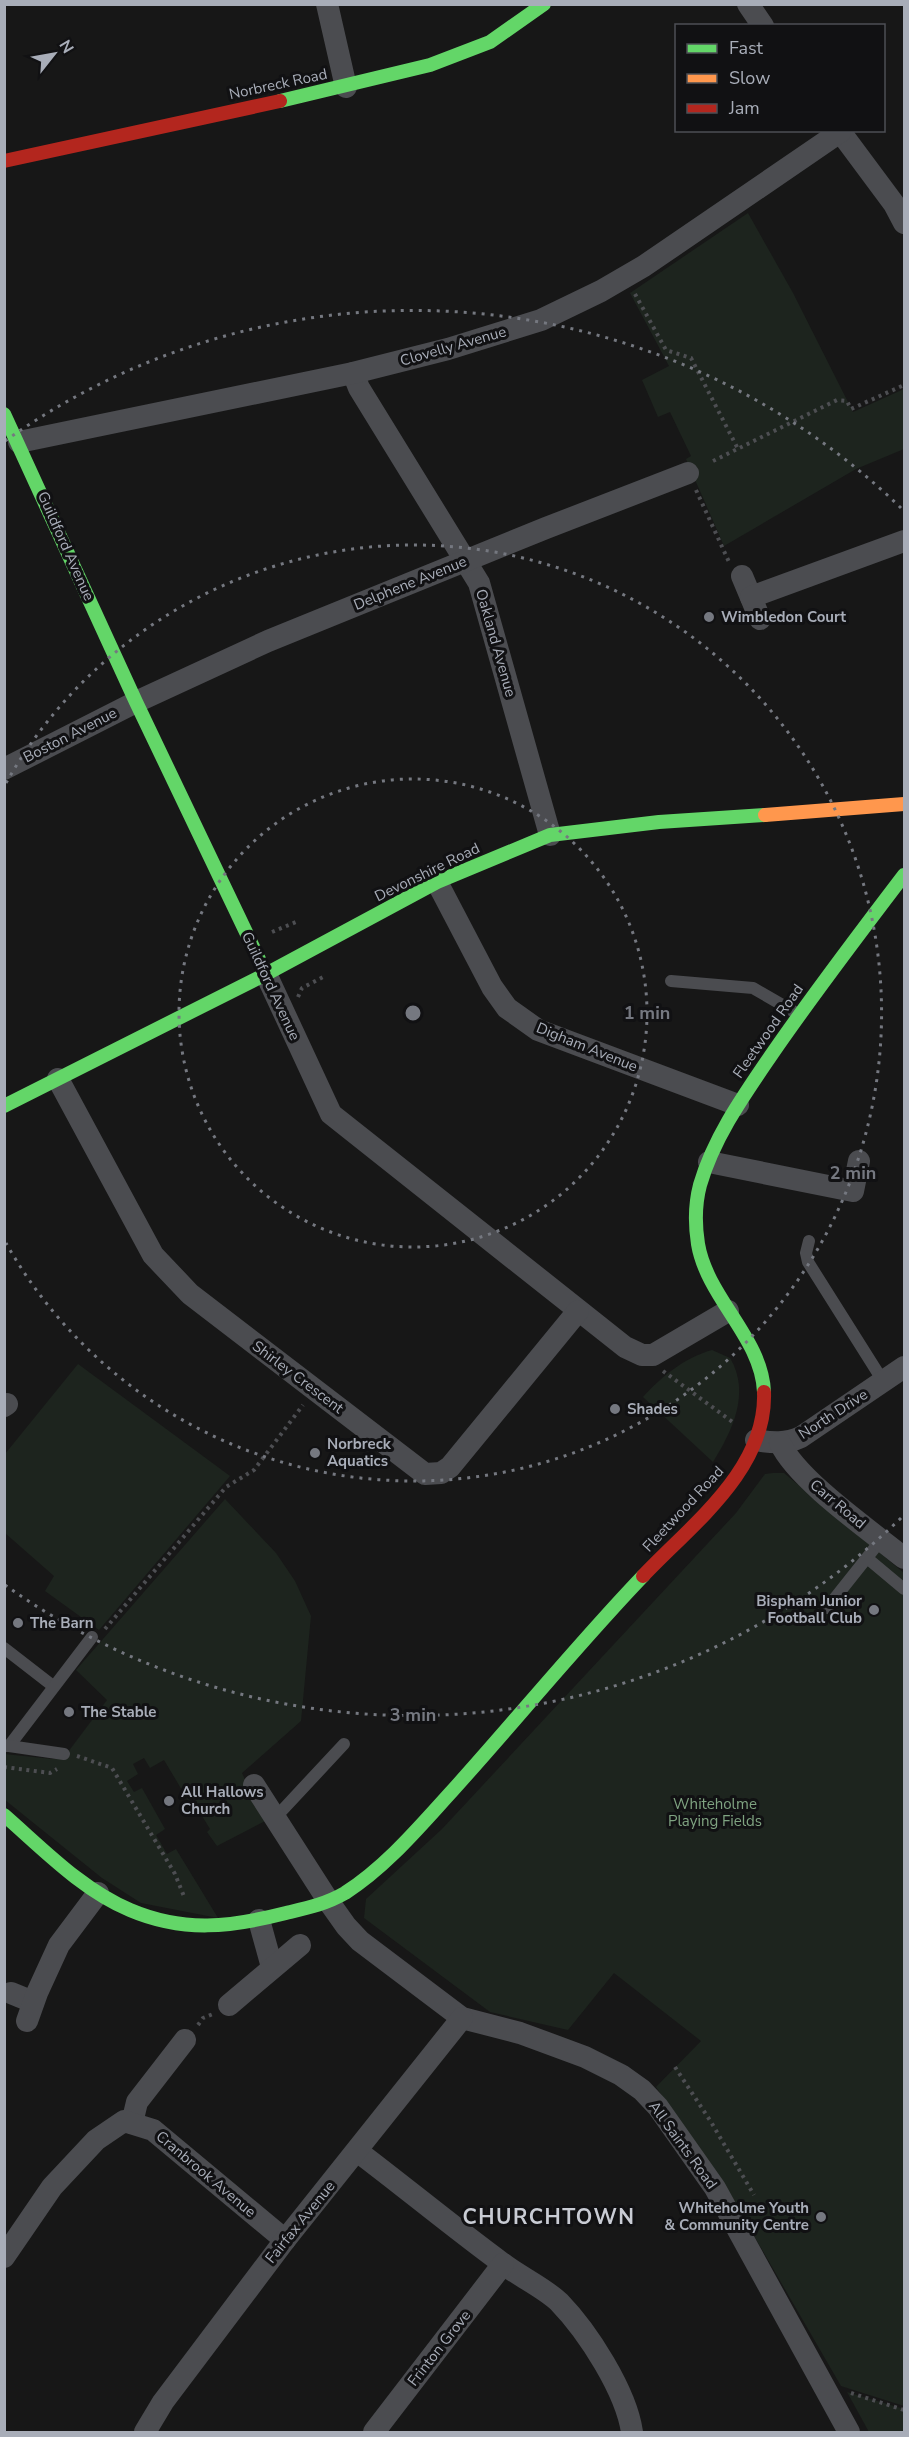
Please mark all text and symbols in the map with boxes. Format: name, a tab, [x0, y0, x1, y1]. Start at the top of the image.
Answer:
north arrow	[24, 24, 84, 84]
legend	[675, 24, 885, 132]
text: N	[53, 36, 79, 58]
text: Fast	[729, 36, 764, 60]
street label: Norbreck Road	[227, 64, 329, 104]
text: Slow	[729, 66, 770, 90]
text: Jam	[728, 96, 760, 120]
street label: Clovelly Avenue	[398, 321, 508, 371]
street label: Guildford Avenue	[33, 488, 99, 604]
street label: Delphene Avenue	[351, 551, 469, 615]
street label: Oakland Avenue	[471, 587, 521, 699]
place label: Wimbledon Court	[721, 607, 846, 627]
marker: Wimbledon Court	[702, 610, 716, 624]
street label: Boston Avenue	[20, 703, 120, 767]
street label: Devonshire Road	[371, 838, 483, 906]
street label: Guildford Avenue	[237, 928, 305, 1044]
street label: Fleetwood Road	[728, 980, 808, 1082]
text: 1 min	[624, 1001, 670, 1025]
centre of rings	[403, 1003, 423, 1023]
street label: Digham Avenue	[533, 1018, 641, 1076]
text: 2 min	[830, 1161, 876, 1185]
street label: Shirley Crescent	[248, 1336, 348, 1418]
street label: North Drive	[795, 1384, 871, 1444]
place label: Shades	[627, 1399, 678, 1419]
marker: Shades	[608, 1402, 622, 1416]
place label: Norbreck Aquatics	[327, 1434, 392, 1471]
marker: Norbreck Aquatics	[308, 1446, 322, 1460]
street label: Fleetwood Road	[638, 1462, 728, 1556]
street label: Carr Road	[806, 1475, 870, 1533]
place label: Bispham Junior Football Club	[756, 1591, 862, 1628]
marker: Bispham Junior Football Club	[867, 1603, 881, 1617]
place label: The Barn	[30, 1613, 93, 1633]
marker: The Barn	[11, 1616, 25, 1630]
place label: The Stable	[81, 1702, 156, 1722]
text: 3 min	[390, 1703, 436, 1727]
marker: The Stable	[62, 1705, 76, 1719]
place label: All Hallows Church	[181, 1782, 264, 1819]
marker: All Hallows Church	[162, 1794, 176, 1808]
park label: Whiteholme Playing Fields	[668, 1794, 762, 1831]
street label: All Saints Road	[644, 2097, 722, 2193]
street label: Cranbrook Avenue	[152, 2126, 260, 2222]
street label: Fairfax Avenue	[261, 2177, 339, 2267]
place label: Whiteholme Youth & Community Centre	[664, 2198, 809, 2235]
district label: CHURCHTOWN	[462, 2203, 636, 2231]
marker: Whiteholme Youth & Community Centre	[814, 2210, 828, 2224]
street label: Frinton Grove	[403, 2306, 475, 2390]

